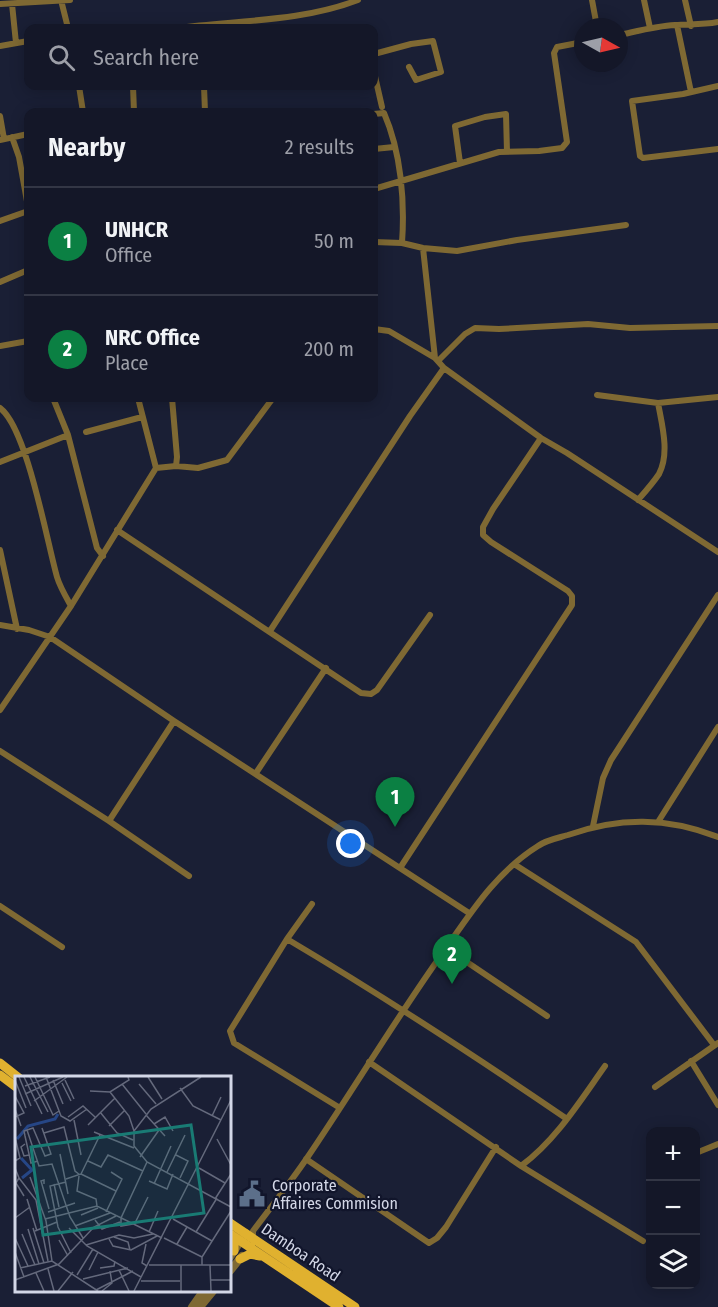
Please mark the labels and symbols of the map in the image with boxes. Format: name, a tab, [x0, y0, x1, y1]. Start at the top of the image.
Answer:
north arrow	[574, 18, 628, 72]
pin: 1	[376, 778, 414, 827]
your location	[336, 829, 365, 858]
pin: 2	[432, 934, 472, 984]
inset map	[15, 1076, 231, 1292]
place label: Corporate Affaires Commision	[272, 1176, 398, 1213]
public building icon: Corporate Affaires Commision	[237, 1179, 267, 1209]
street label: Damboa Road	[258, 1219, 344, 1286]

